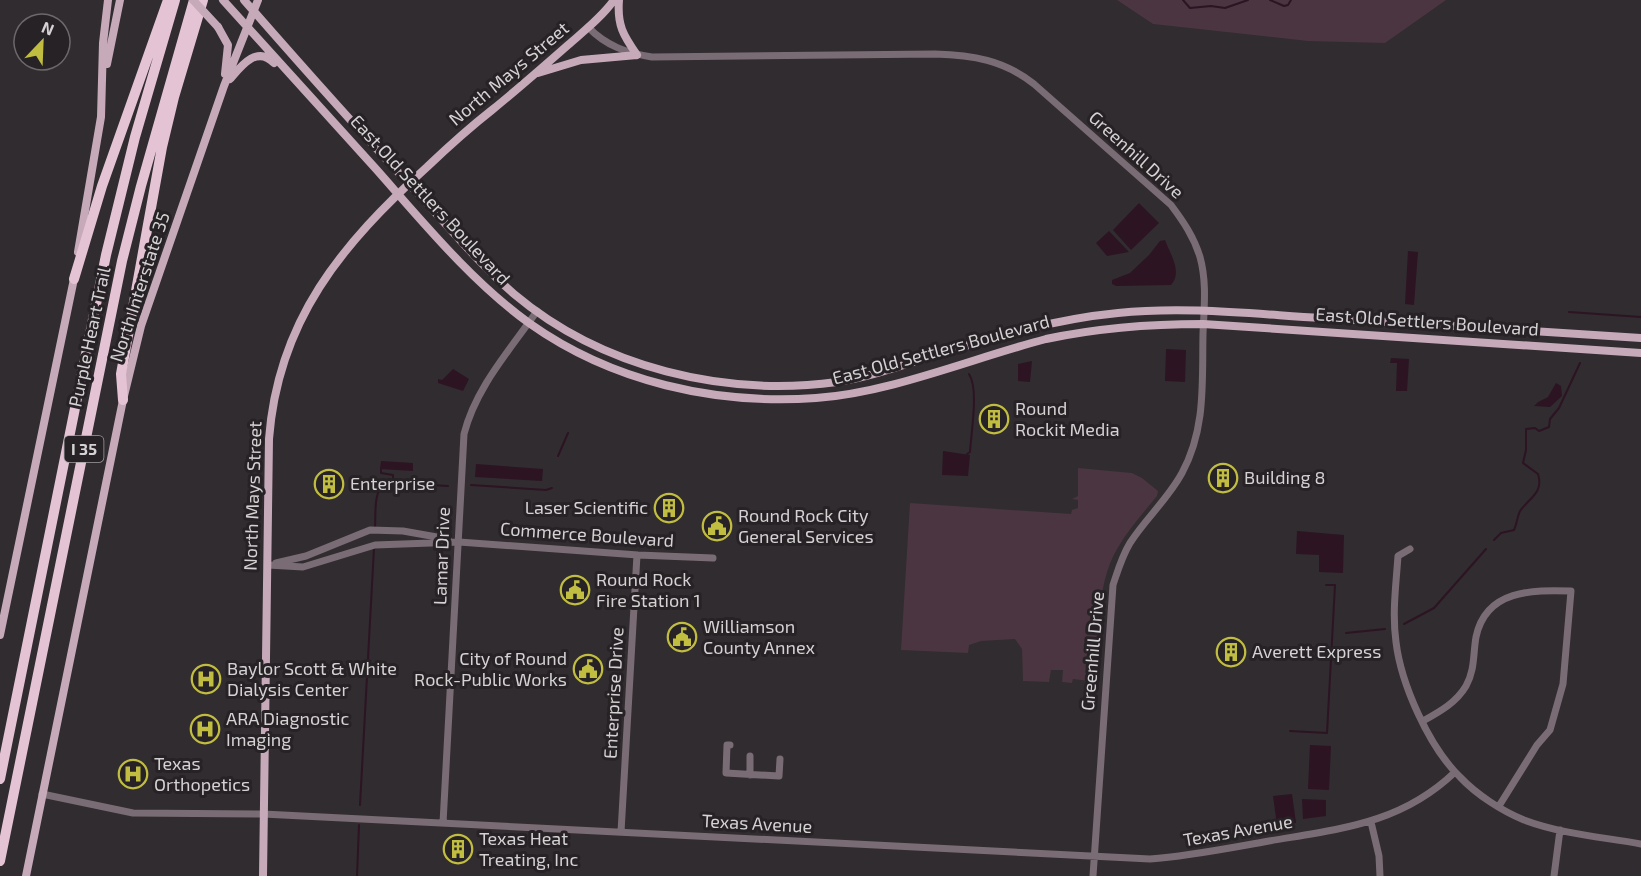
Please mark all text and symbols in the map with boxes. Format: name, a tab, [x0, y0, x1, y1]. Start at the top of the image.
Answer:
north arrow	[12, 12, 72, 72]
text: N	[39, 17, 57, 39]
street label: North Mays Street	[444, 17, 573, 130]
street label: Greenhill Drive	[1085, 106, 1189, 203]
street label: East Old Settlers Boulevard	[346, 110, 515, 289]
street label: North Interstate 35	[104, 209, 174, 364]
street label: Purple Heart Trail	[63, 264, 115, 409]
street label: East Old Settlers Boulevard	[1315, 302, 1539, 340]
street label: East Old Settlers Boulevard	[830, 309, 1052, 389]
place label: Round Rockit Media	[1015, 397, 1120, 440]
building icon: Round Rockit Media	[978, 403, 1010, 435]
street label: North Mays Street	[238, 421, 266, 571]
road number: I 35	[64, 436, 104, 462]
building icon: Building 8	[1207, 462, 1239, 494]
place label: Building 8	[1244, 466, 1325, 488]
building icon: Enterprise	[313, 468, 345, 500]
place label: Enterprise	[350, 472, 435, 494]
building icon: Laser Scientific	[653, 492, 685, 524]
place label: Laser Scientific	[525, 496, 648, 518]
place label: Round Rock City General Services	[738, 504, 874, 547]
street label: Lamar Drive	[428, 506, 454, 606]
public building icon: Round Rock City General Services	[701, 510, 733, 542]
street label: Commerce Boulevard	[499, 517, 675, 551]
place label: Round Rock Fire Station 1	[596, 568, 701, 611]
public building icon: Round Rock Fire Station 1	[559, 574, 591, 606]
street label: Greenhill Drive	[1076, 590, 1108, 712]
place label: Williamson County Annex	[703, 615, 816, 658]
public building icon: Williamson County Annex	[666, 621, 698, 653]
street label: Enterprise Drive	[599, 626, 627, 759]
building icon: Averett Express	[1215, 636, 1247, 668]
place label: Averett Express	[1252, 640, 1381, 662]
place label: City of Round Rock-Public Works	[414, 647, 567, 690]
public building icon: City of Round Rock-Public Works	[572, 653, 604, 685]
place label: Baylor Scott & White Dialysis Center	[227, 657, 397, 700]
hospital icon: Baylor Scott & White Dialysis Center	[190, 663, 222, 695]
place label: ARA Diagnostic Imaging	[226, 707, 350, 750]
hospital icon: ARA Diagnostic Imaging	[189, 713, 221, 745]
place label: Texas Orthopetics	[154, 752, 250, 795]
hospital icon: Texas Orthopetics	[117, 758, 149, 790]
street label: Texas Avenue	[701, 809, 813, 837]
street label: Texas Avenue	[1181, 810, 1294, 850]
place label: Texas Heat Treating, Inc	[479, 827, 578, 870]
building icon: Texas Heat Treating, Inc	[442, 833, 474, 865]

